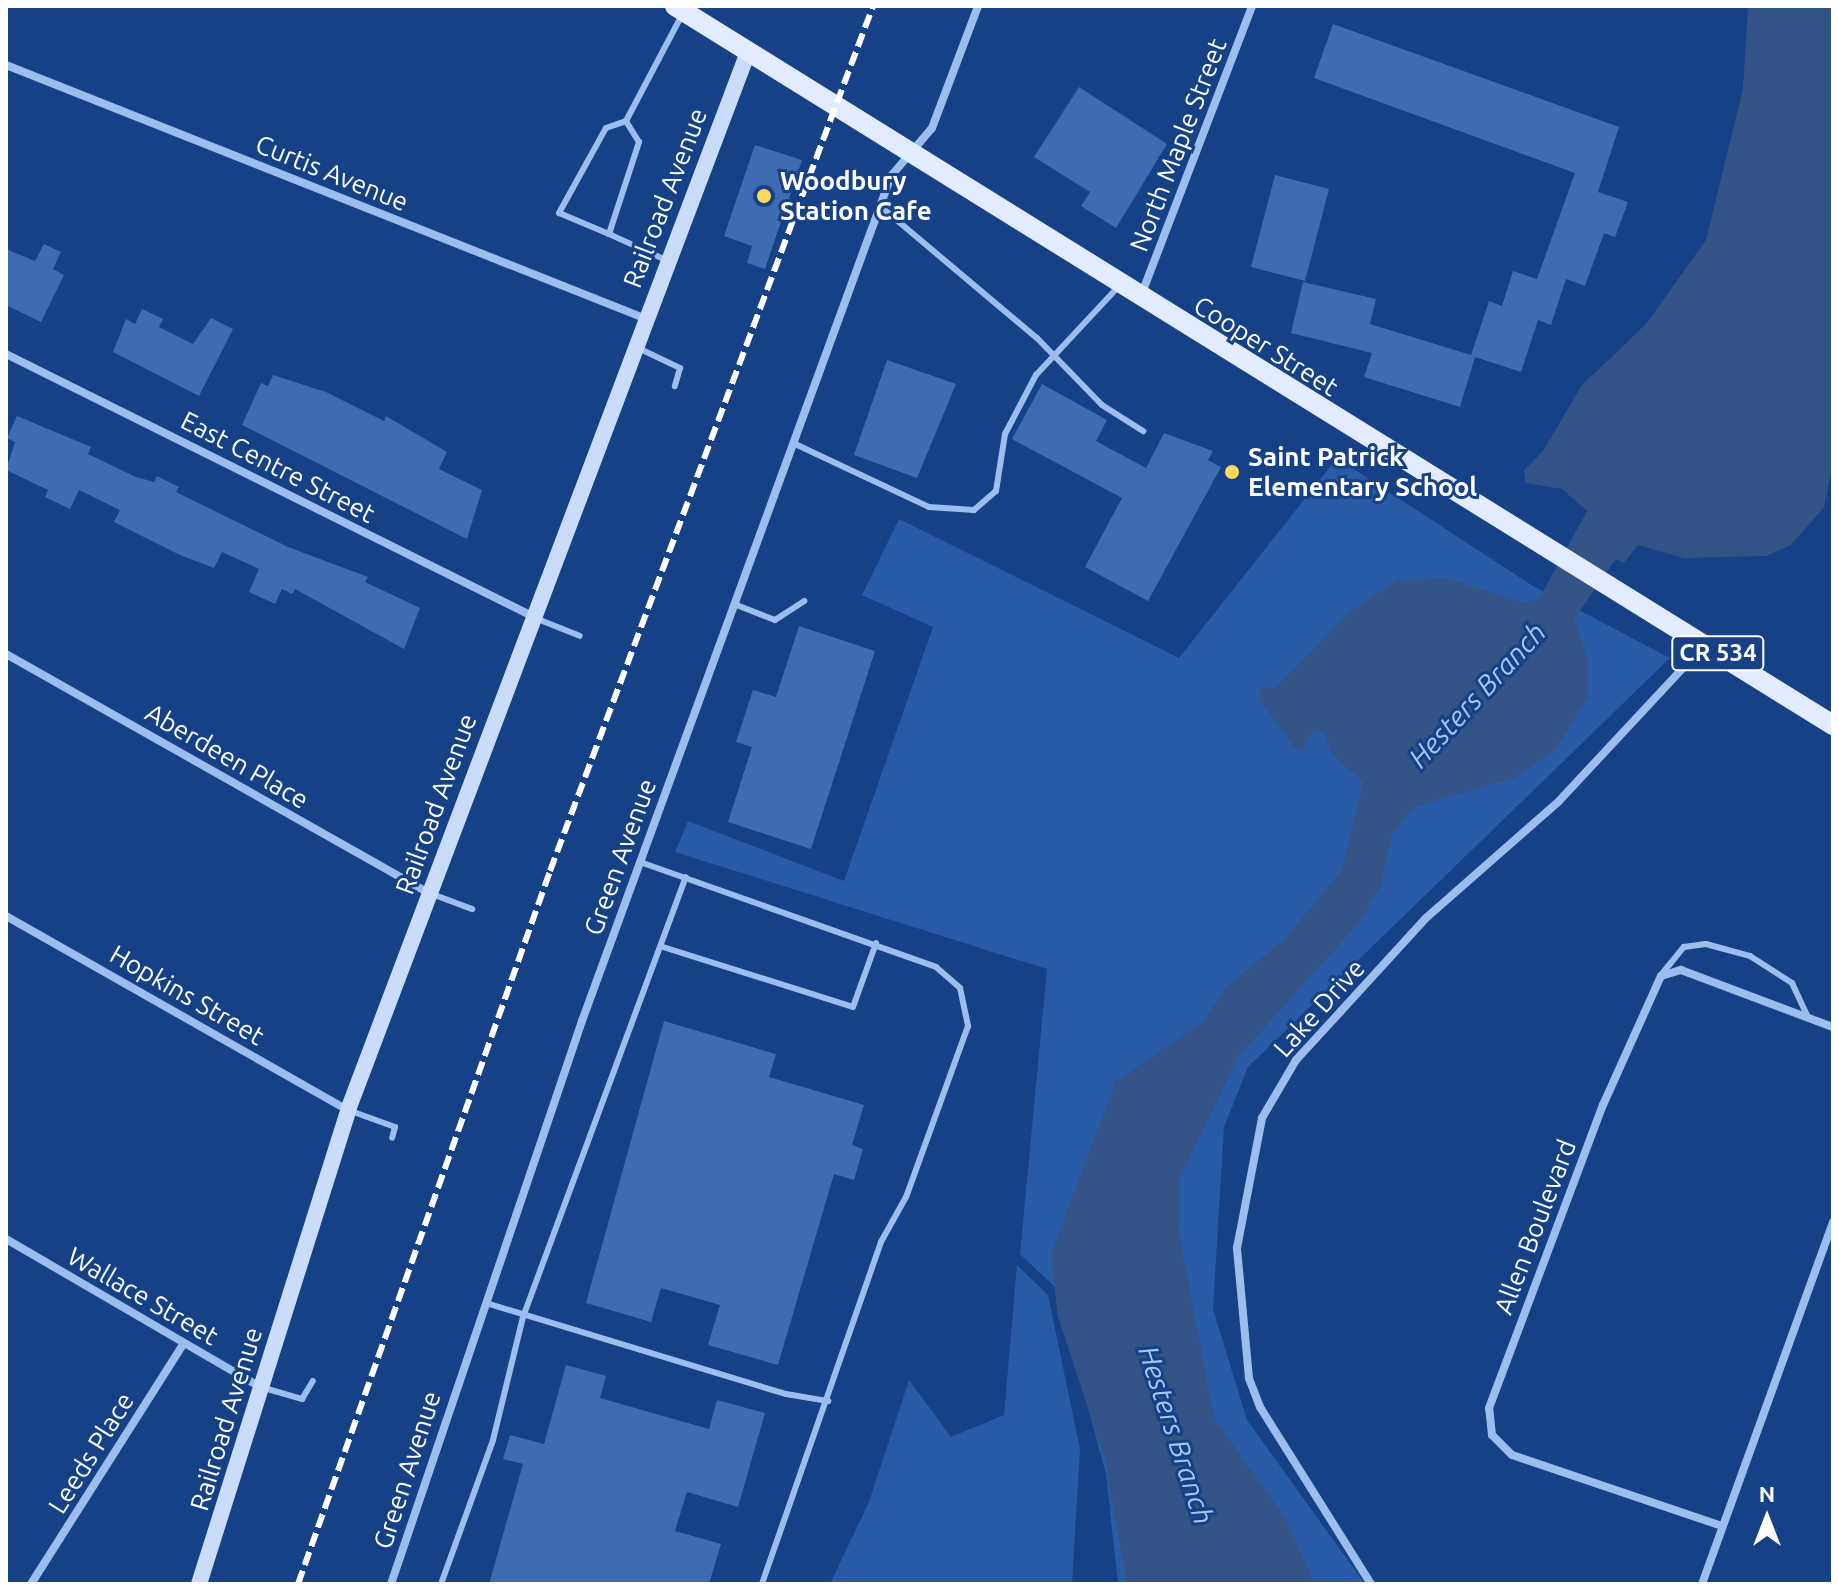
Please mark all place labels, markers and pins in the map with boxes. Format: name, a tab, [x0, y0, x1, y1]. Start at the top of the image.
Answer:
place label: Woodbury Station Cafe	[780, 165, 932, 226]
marker: Woodbury Station Cafe	[755, 187, 773, 205]
place label: Saint Patrick Elementary School	[1248, 441, 1477, 502]
marker: Saint Patrick Elementary School	[1223, 463, 1241, 481]

